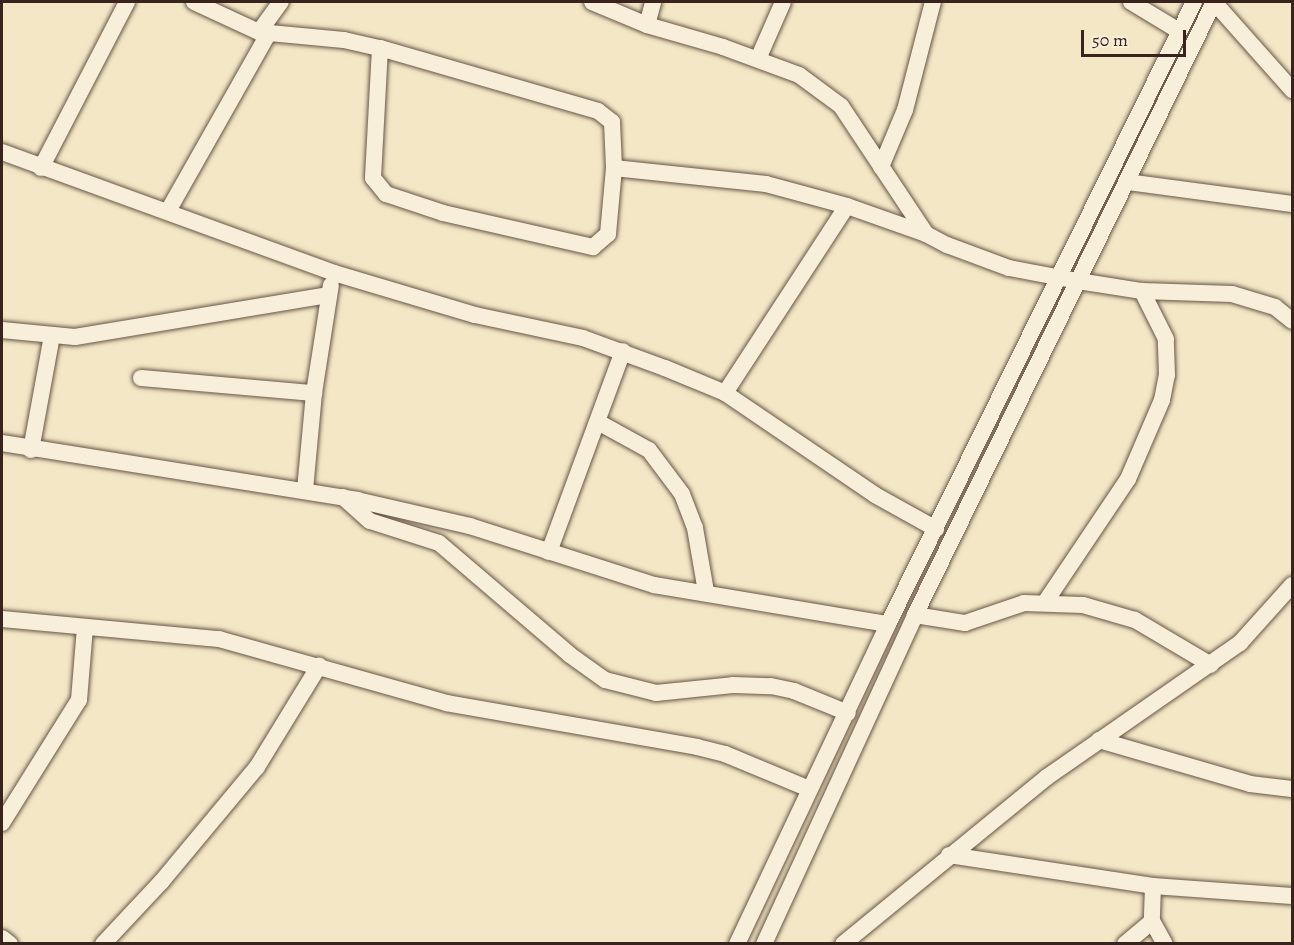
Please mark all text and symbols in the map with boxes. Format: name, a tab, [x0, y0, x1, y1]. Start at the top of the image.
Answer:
scale bar	[1084, 18, 1189, 56]
text: 50 m	[1092, 28, 1128, 52]

